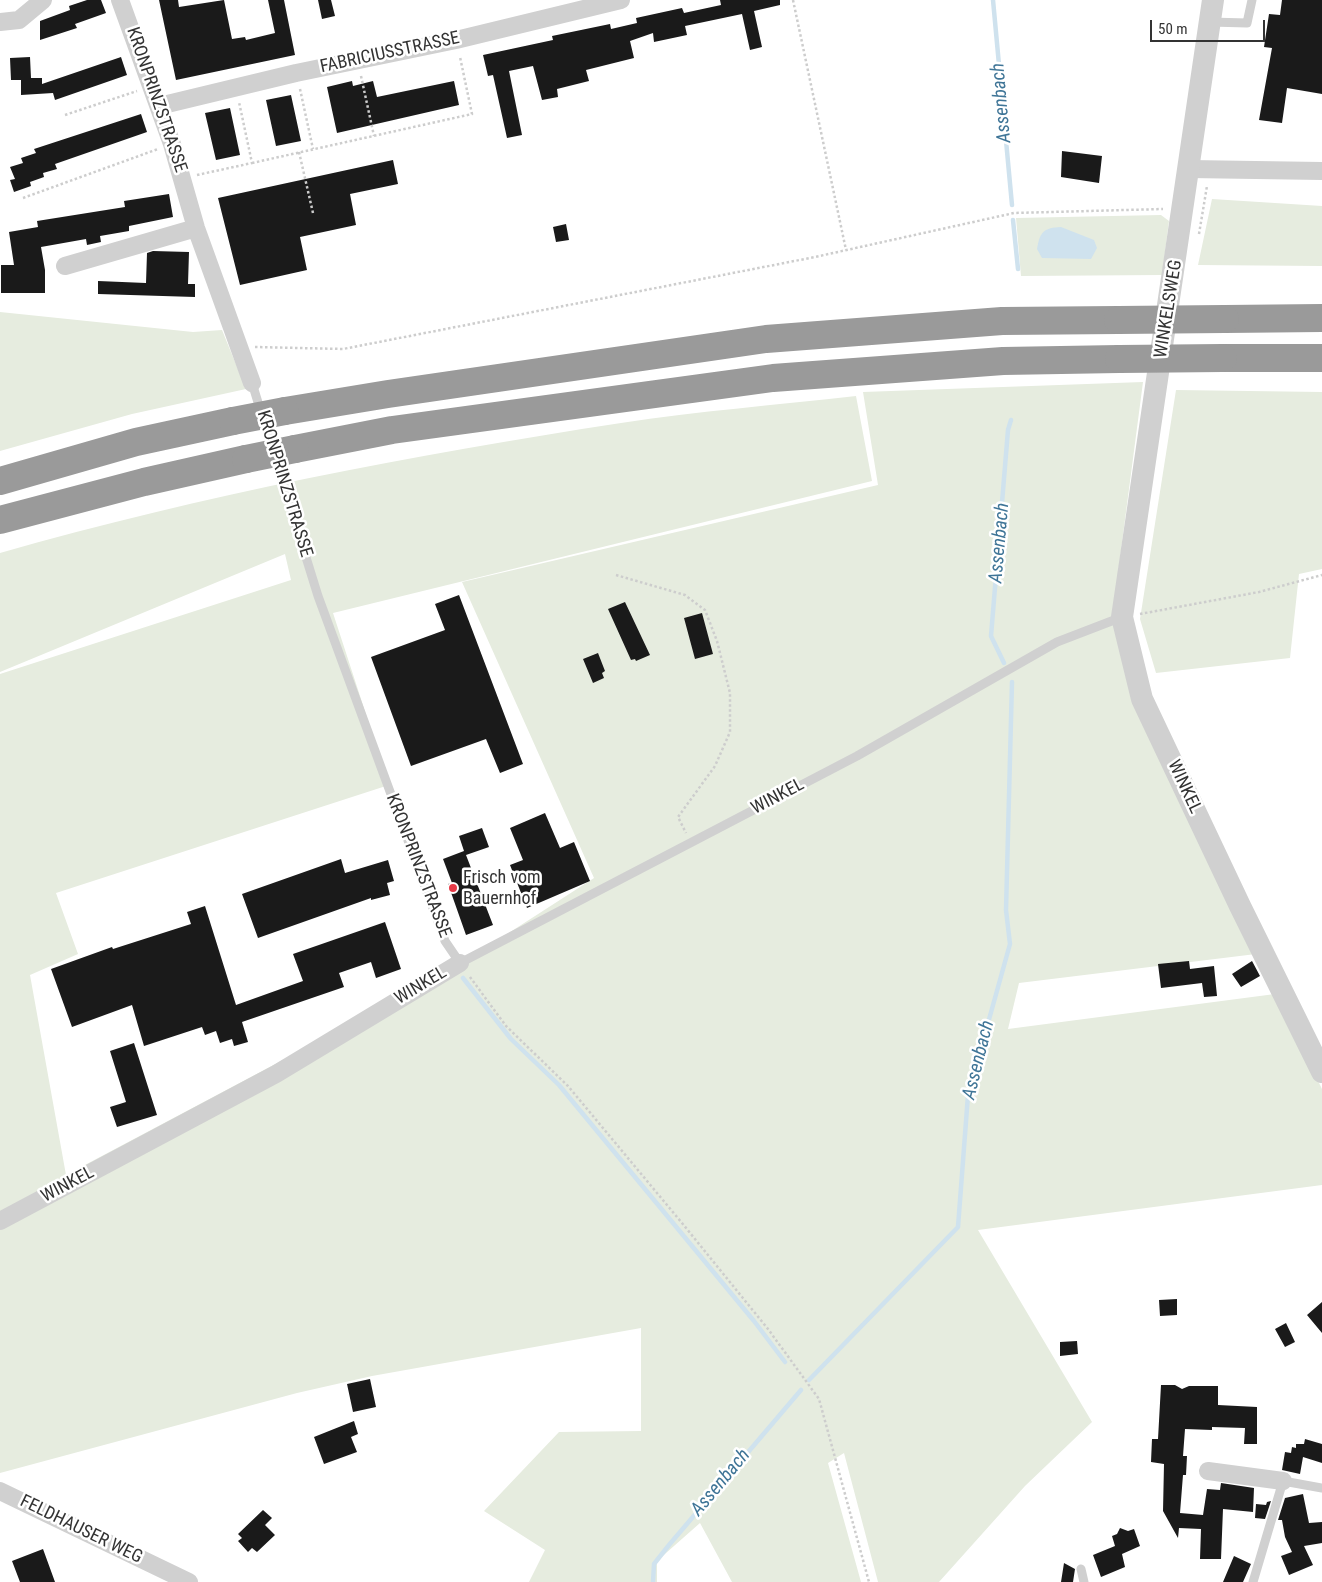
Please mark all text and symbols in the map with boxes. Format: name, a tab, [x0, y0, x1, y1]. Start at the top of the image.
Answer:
scale bar	[1152, 10, 1267, 42]
text: 50 m	[1158, 20, 1188, 38]
street label: KRONPRINZSTRASSE	[121, 25, 191, 175]
street label: FABRICIUSSTRASSE	[318, 28, 462, 78]
water label: Assenbach	[987, 62, 1017, 144]
street label: WINKELSWEG	[1151, 258, 1187, 360]
street label: KRONPRINZSTRASSE	[251, 408, 317, 560]
water label: Assenbach	[985, 502, 1015, 584]
street label: WINKEL	[1162, 757, 1206, 817]
street label: WINKEL	[748, 774, 808, 820]
street label: KRONPRINZSTRASSE	[381, 791, 455, 941]
place label: Frisch vom Bauernhof	[463, 867, 541, 910]
marker: Frisch vom Bauernhof	[447, 882, 459, 894]
street label: WINKEL	[391, 962, 451, 1010]
water label: Assenbach	[958, 1018, 1000, 1102]
street label: WINKEL	[38, 1162, 98, 1208]
water label: Assenbach	[686, 1445, 756, 1521]
street label: FELDHAUSER WEG	[16, 1491, 146, 1569]

